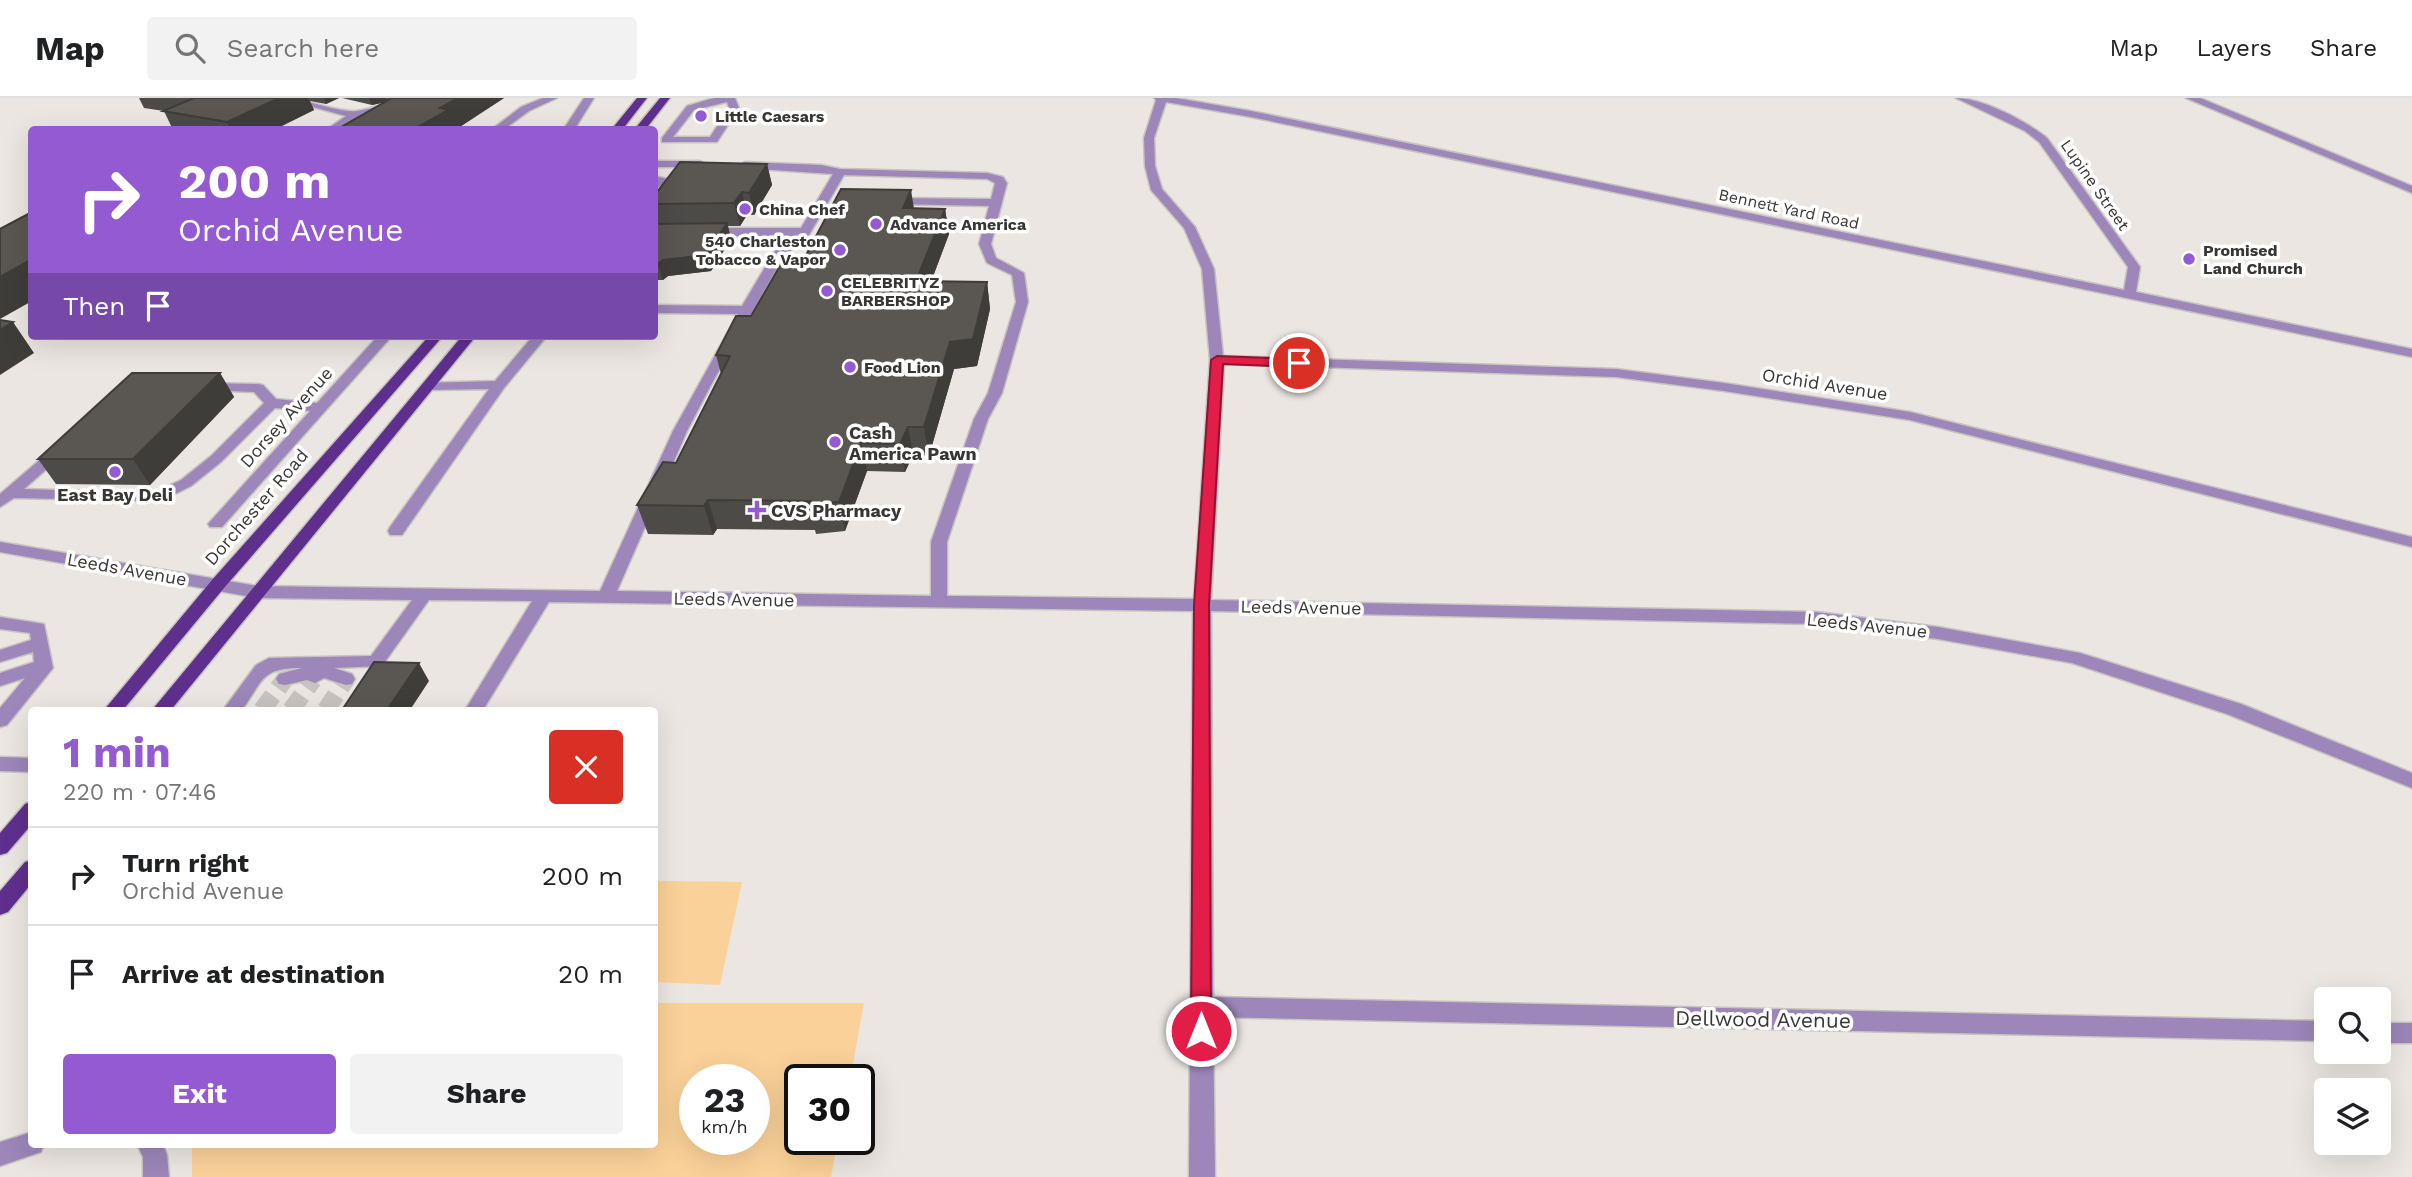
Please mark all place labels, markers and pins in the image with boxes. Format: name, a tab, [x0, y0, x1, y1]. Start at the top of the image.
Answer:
place label: Little Caesars	[715, 107, 825, 126]
marker: Little Caesars	[693, 108, 709, 124]
place label: China Chef	[759, 200, 845, 219]
marker: China Chef	[737, 201, 753, 217]
place label: Advance America	[890, 215, 1027, 234]
marker: Advance America	[868, 216, 884, 232]
place label: 540 Charleston Tobacco & Vapor	[696, 232, 826, 269]
place label: Promised Land Church	[2203, 241, 2303, 278]
marker: 540 Charleston Tobacco & Vapor	[832, 242, 848, 258]
marker: Promised Land Church	[2181, 251, 2197, 267]
place label: CELEBRITYZ BARBERSHOP	[841, 273, 951, 310]
marker: CELEBRITYZ BARBERSHOP	[819, 283, 835, 299]
pin	[1269, 333, 1329, 393]
place label: Food Lion	[864, 358, 941, 377]
marker: Food Lion	[842, 359, 858, 375]
place label: Cash America Pawn	[849, 422, 977, 464]
marker: Cash America Pawn	[827, 434, 843, 450]
marker: East Bay Deli	[107, 464, 123, 480]
place label: East Bay Deli	[57, 484, 173, 505]
place label: CVS Pharmacy	[771, 500, 902, 521]
marker: CVS Pharmacy	[749, 502, 765, 518]

